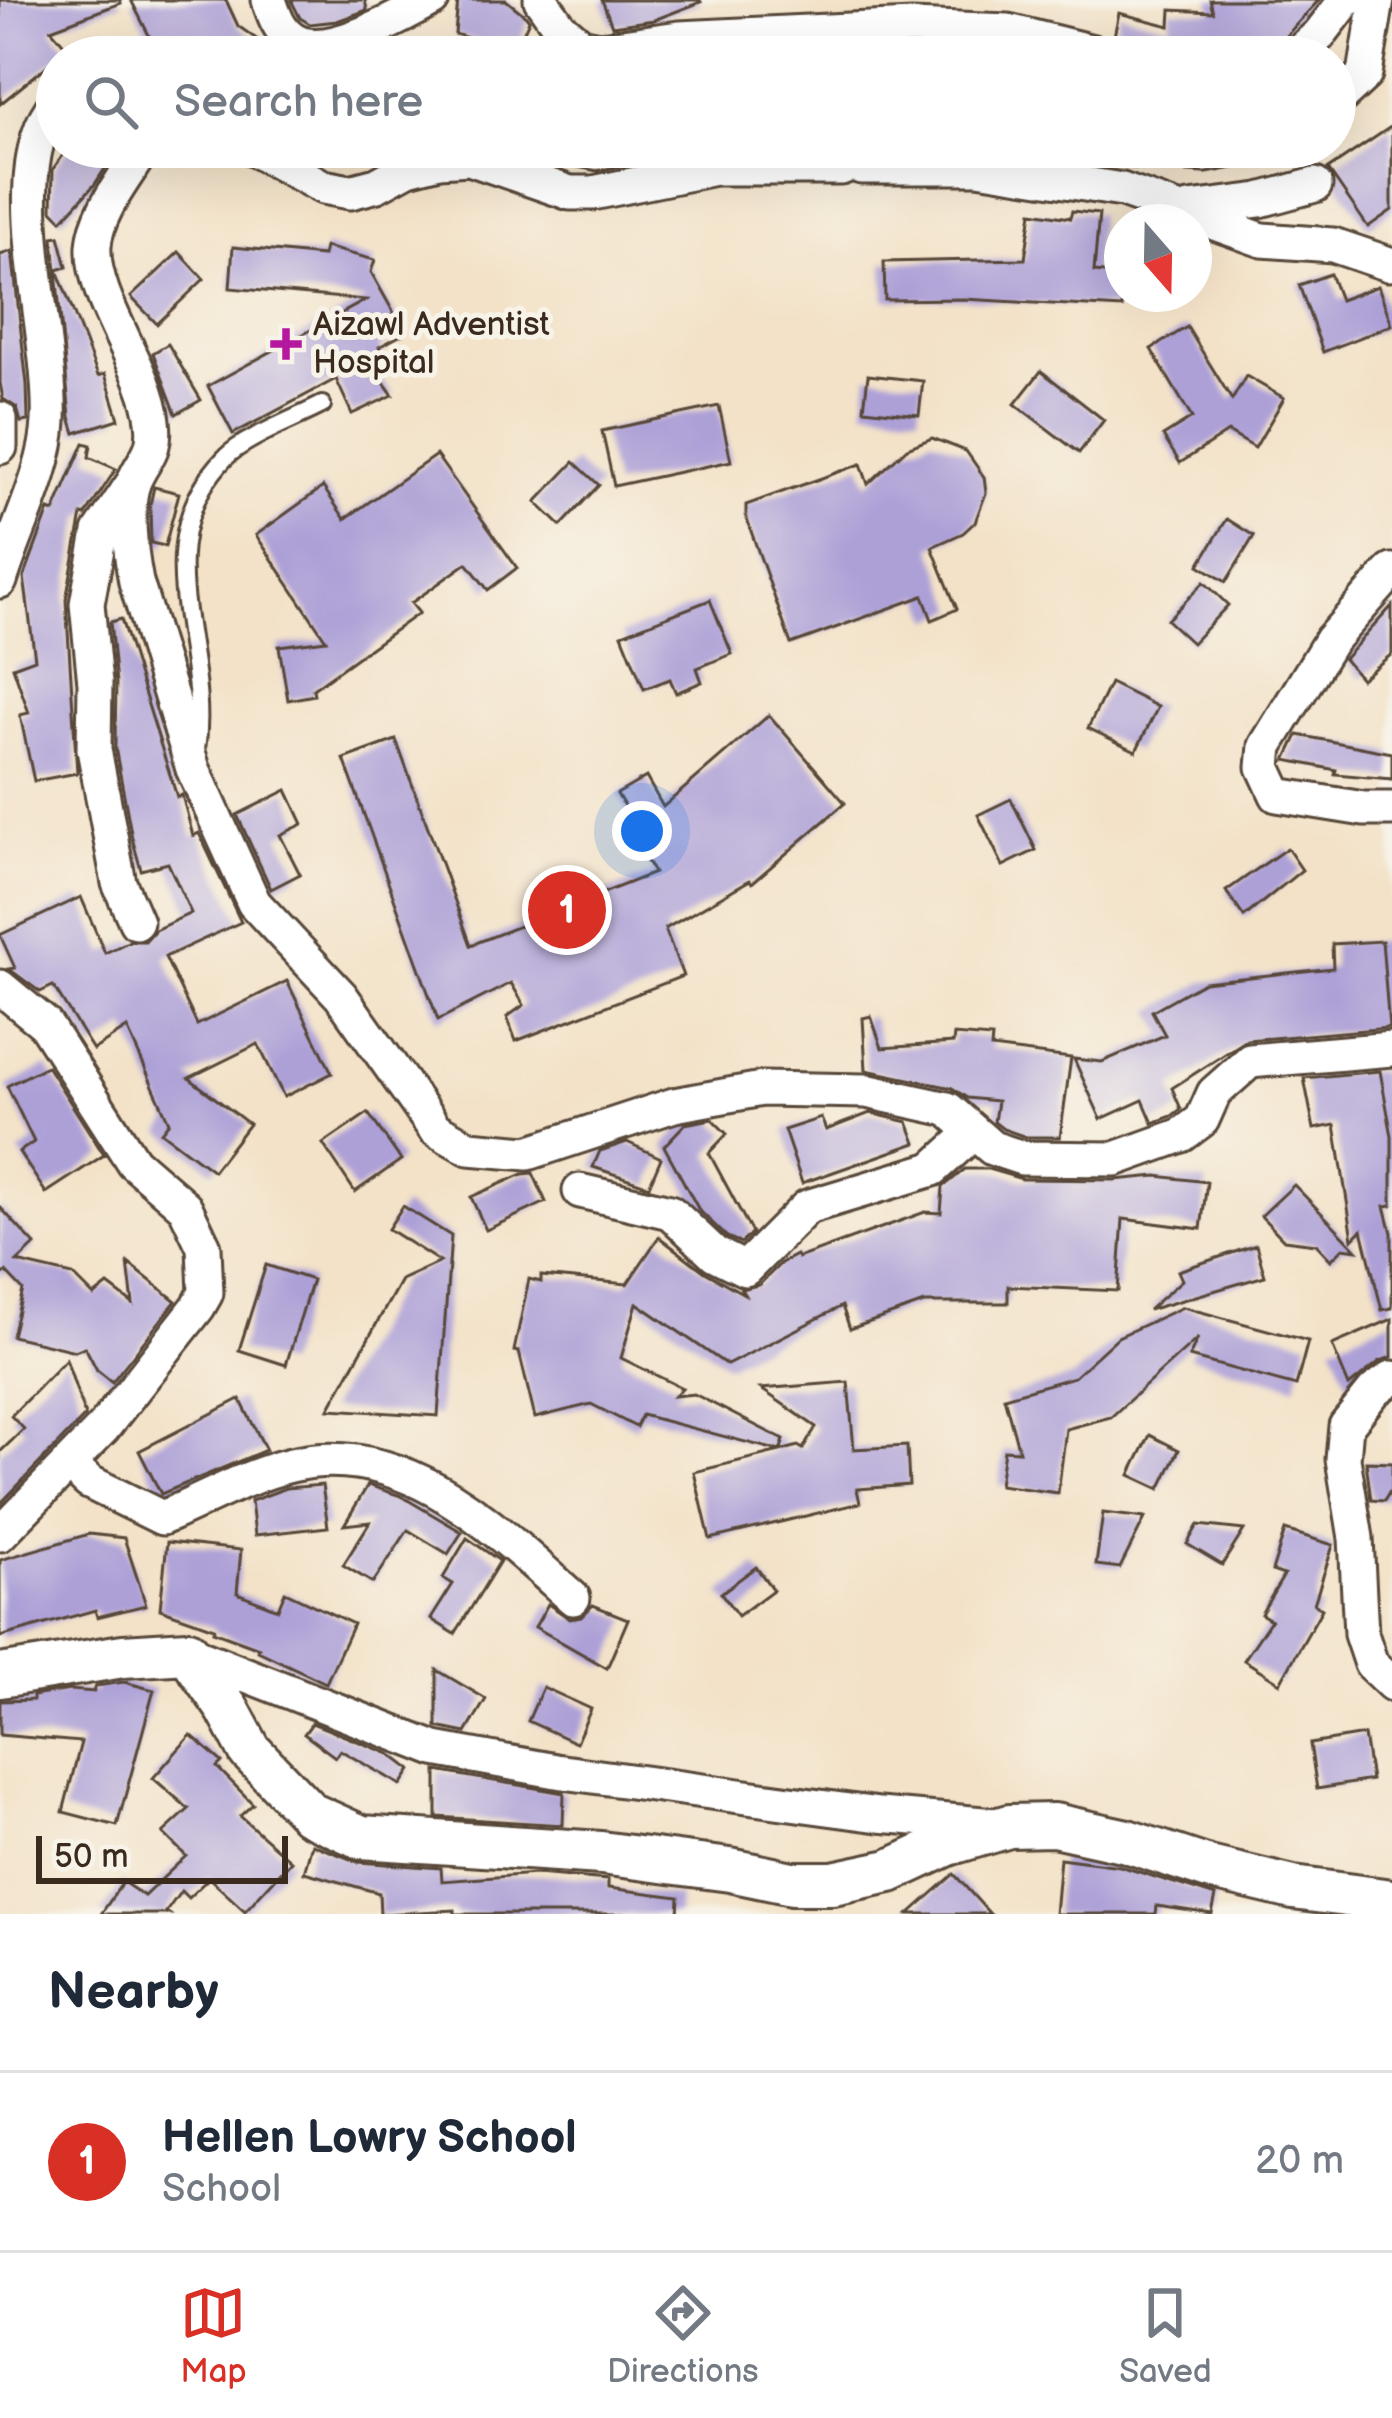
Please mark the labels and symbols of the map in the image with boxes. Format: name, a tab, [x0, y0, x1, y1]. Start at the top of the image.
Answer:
north arrow	[1104, 204, 1212, 312]
place label: Aizawl Adventist Hospital	[313, 305, 550, 383]
marker: Aizawl Adventist Hospital	[270, 328, 302, 360]
your location	[612, 801, 672, 861]
pin: 1	[528, 865, 606, 955]
scale bar	[36, 1830, 288, 1883]

